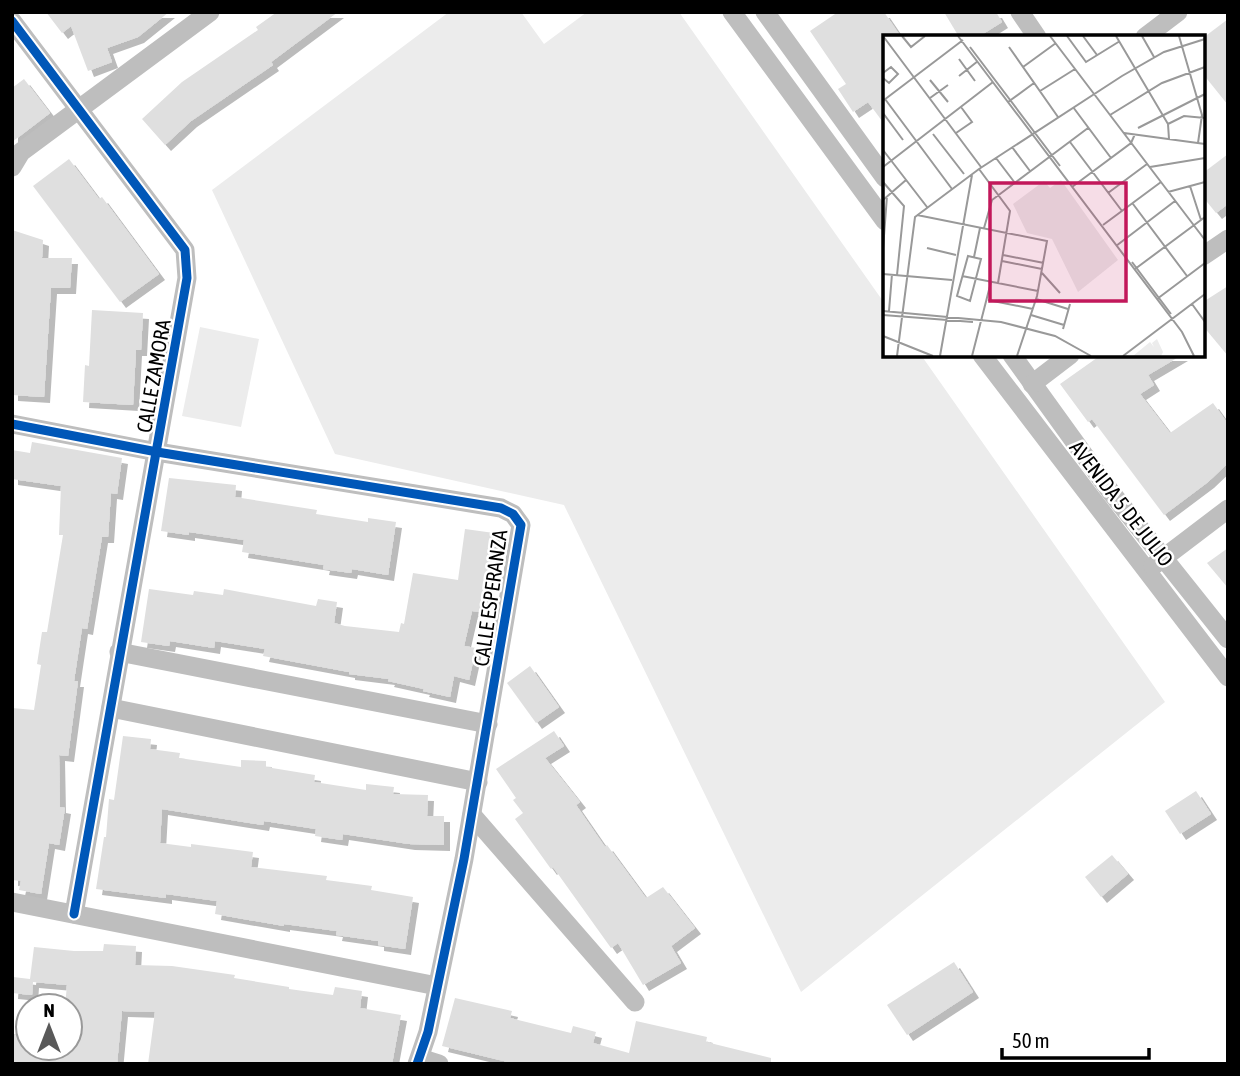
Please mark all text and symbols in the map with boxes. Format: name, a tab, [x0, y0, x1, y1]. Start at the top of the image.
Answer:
inset map	[883, 35, 1205, 357]
street label: CALLE ZAMORA	[131, 317, 175, 435]
street label: AVENIDA 5 DE JULIO	[1065, 435, 1179, 571]
street label: CALLE ESPERANZA	[469, 527, 512, 668]
north arrow	[14, 992, 84, 1062]
text: N	[43, 999, 55, 1021]
scale bar	[1002, 1016, 1149, 1060]
text: 50 m	[1012, 1028, 1050, 1052]

